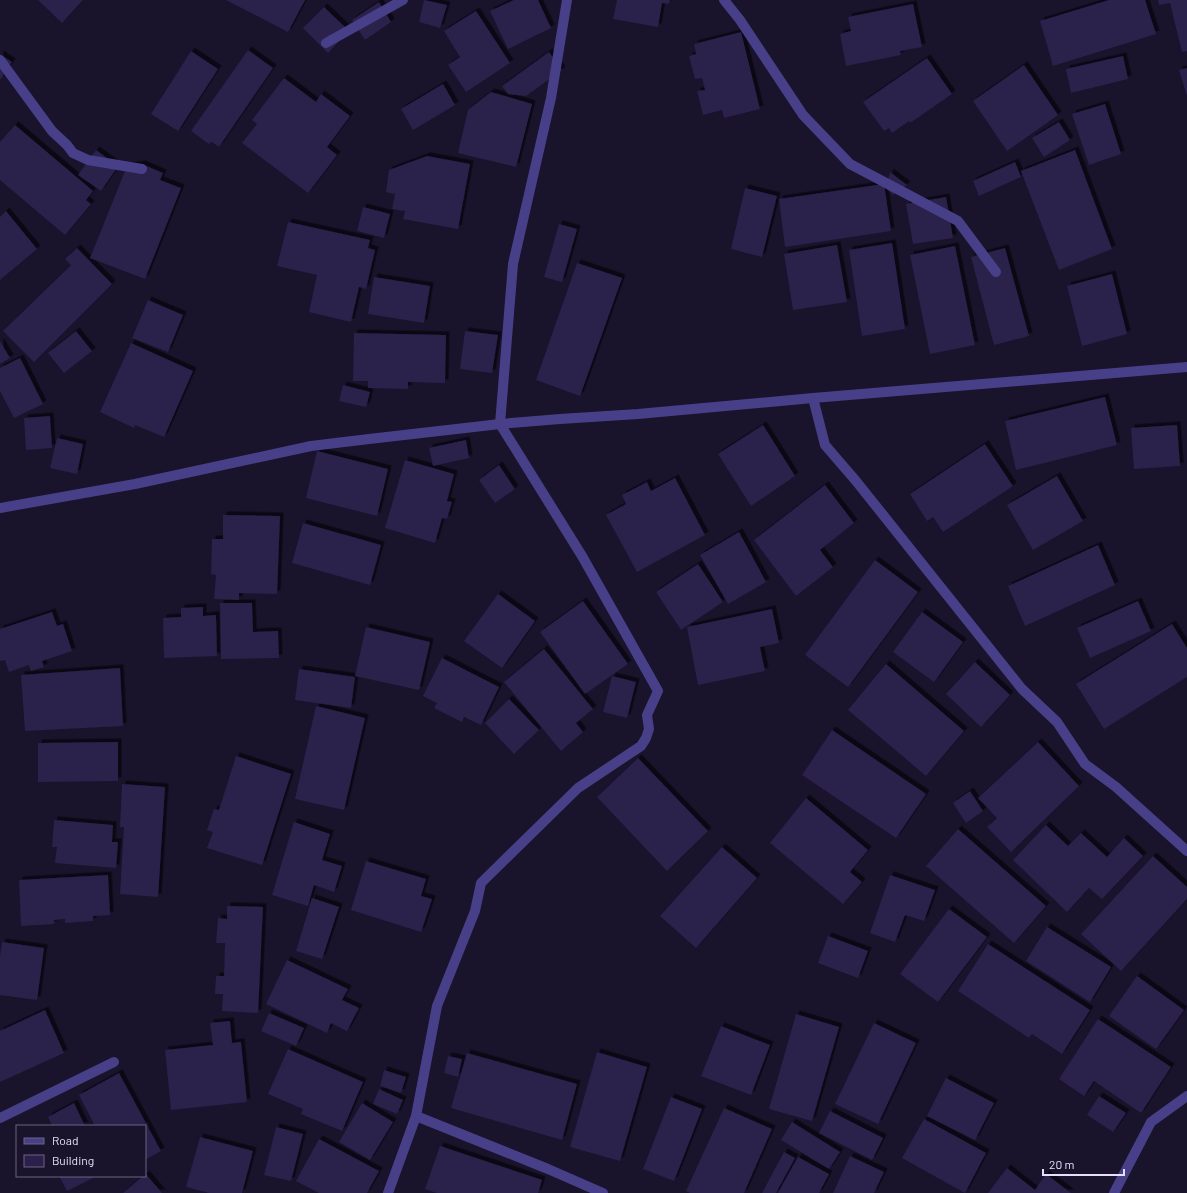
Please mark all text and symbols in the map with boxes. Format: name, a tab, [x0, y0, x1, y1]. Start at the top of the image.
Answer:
legend	[16, 1125, 146, 1177]
text: Road	[52, 1133, 79, 1147]
scale bar	[1043, 1151, 1124, 1177]
text: Building	[52, 1153, 94, 1167]
text: 20 m	[1049, 1157, 1075, 1171]

